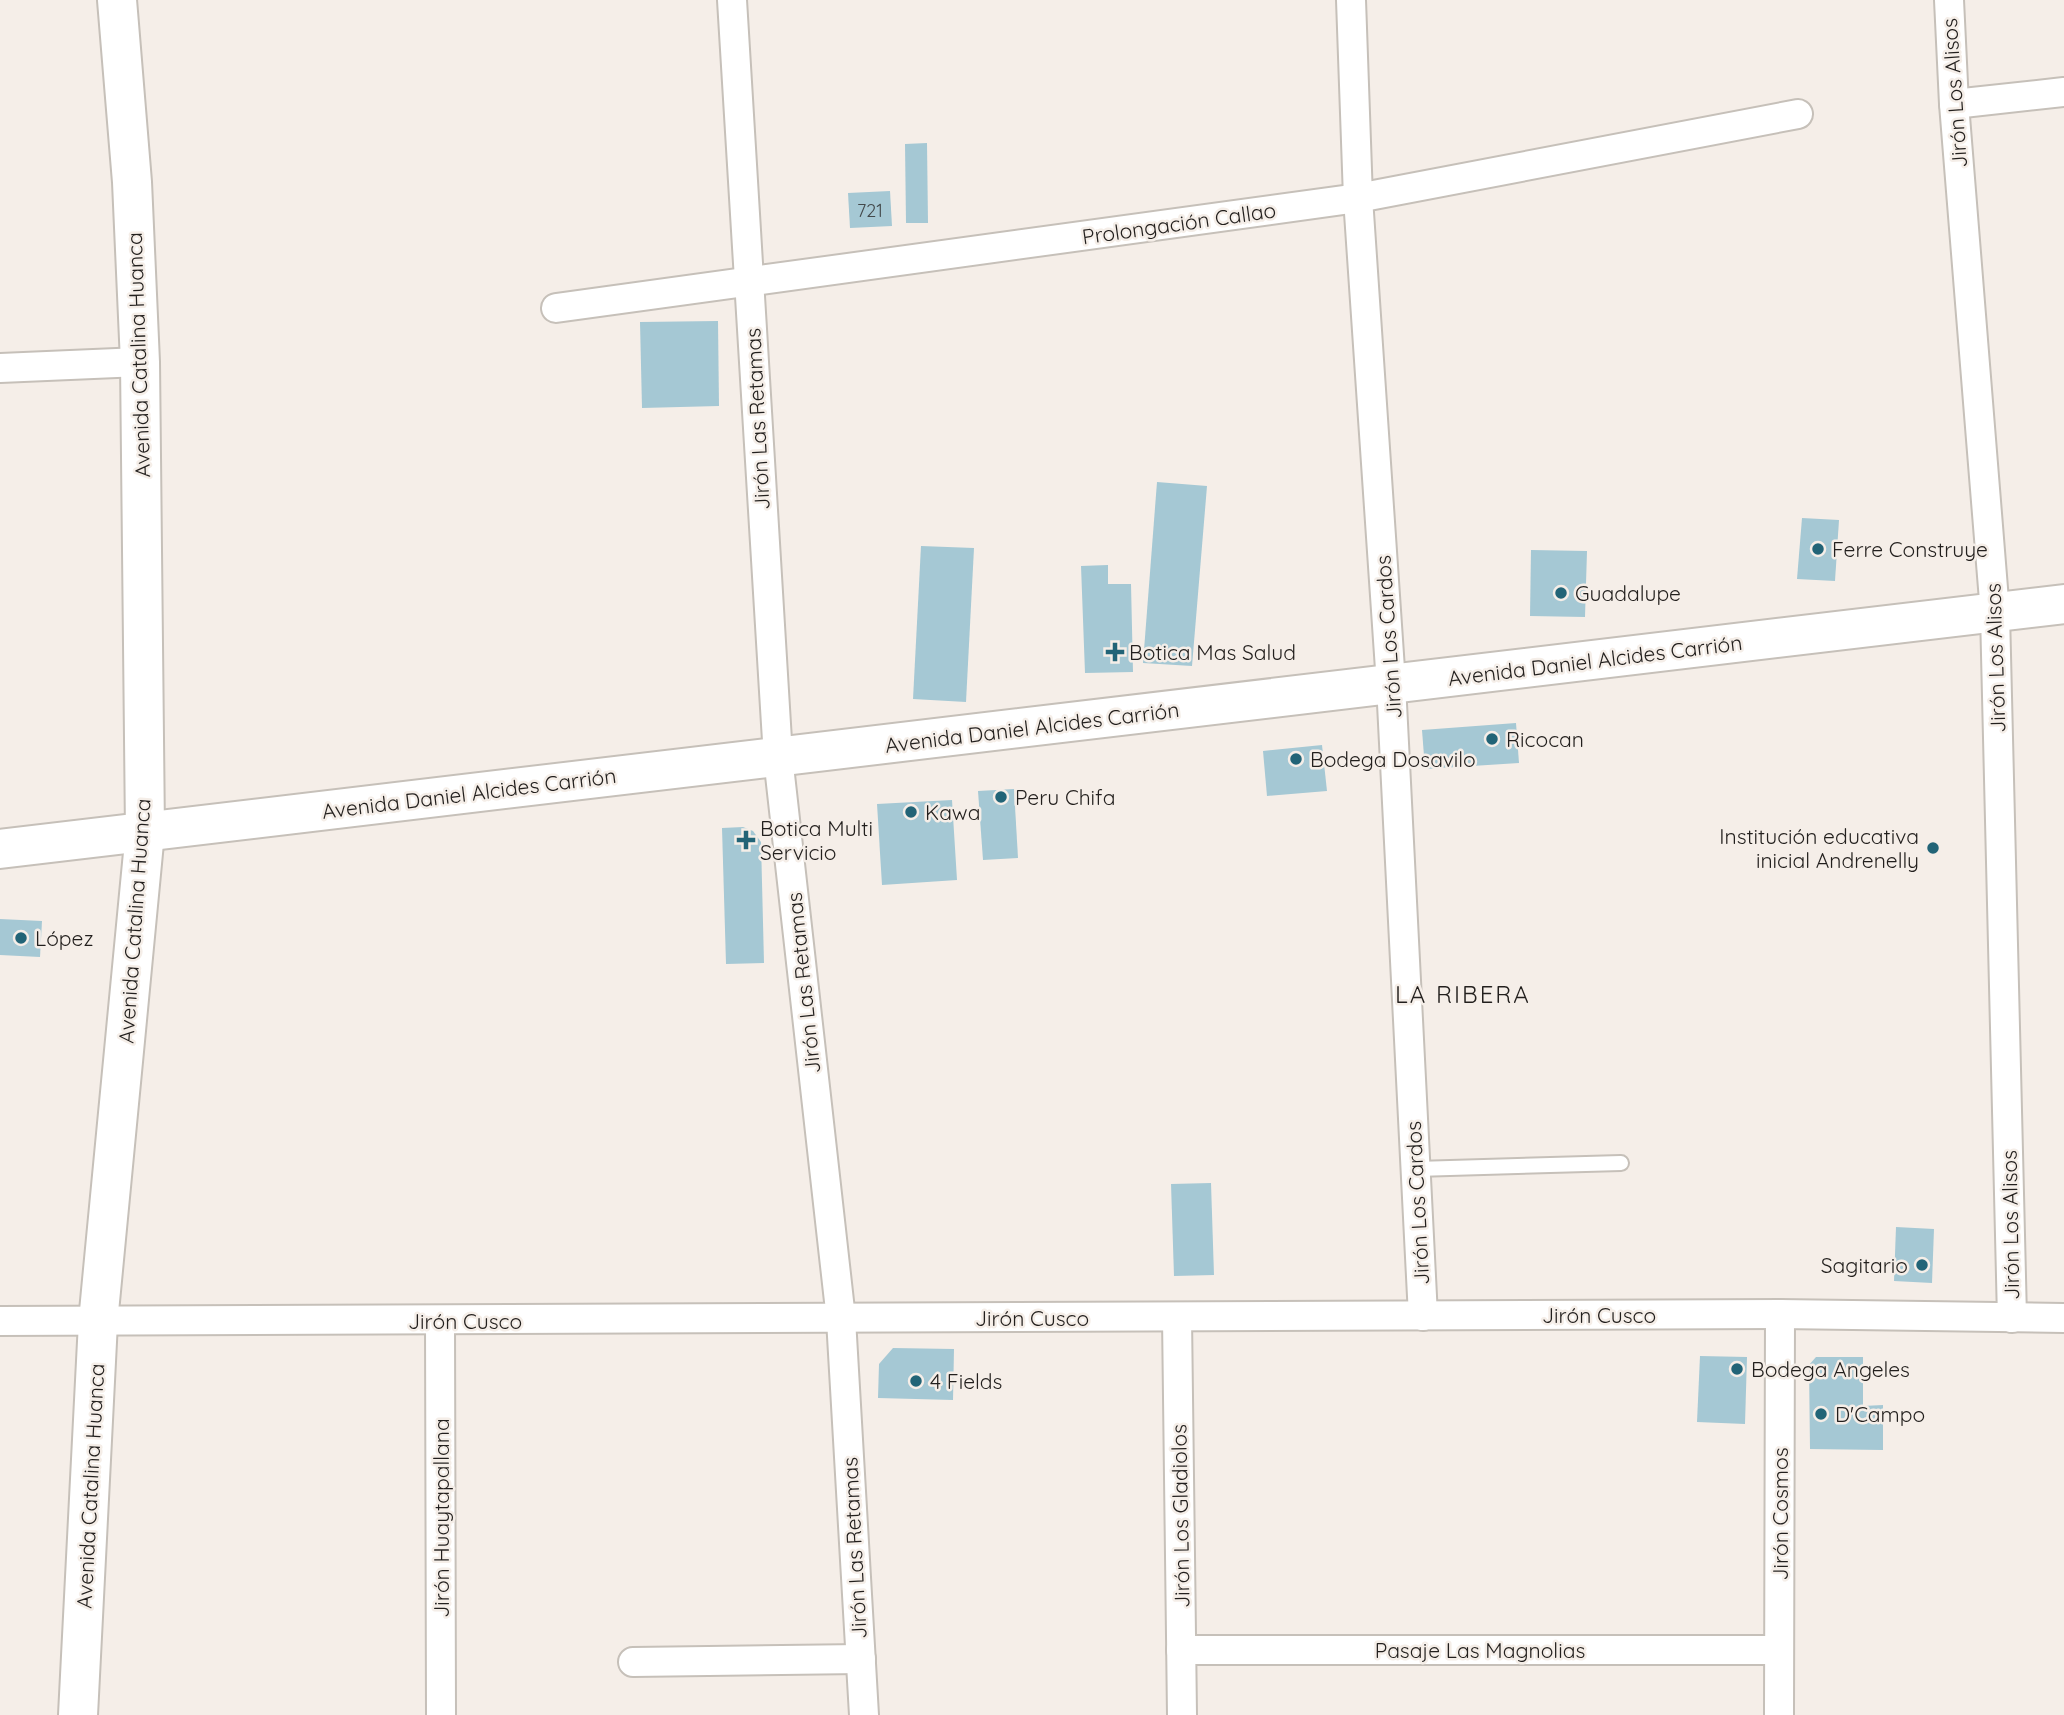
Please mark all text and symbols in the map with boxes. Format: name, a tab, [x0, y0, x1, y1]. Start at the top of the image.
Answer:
street label: Jirón Los Alisos	[1936, 17, 1972, 169]
street label: Prolongación Callao	[1080, 197, 1278, 249]
house number: 721	[857, 199, 883, 222]
street label: Avenida Catalina Huanca	[121, 232, 155, 478]
street label: Jirón Las Retamas	[739, 327, 775, 511]
place label: Ferre Construye	[1832, 536, 1988, 562]
marker: Ferre Construye	[1810, 541, 1826, 557]
street label: Jirón Los Cardos	[1369, 554, 1407, 720]
place label: Guadalupe	[1575, 580, 1681, 606]
street label: Jirón Los Alisos	[1979, 583, 2011, 733]
marker: Guadalupe	[1553, 585, 1569, 601]
street label: Avenida Daniel Alcides Carrión	[1446, 629, 1744, 691]
place label: Botica Mas Salud	[1129, 639, 1296, 665]
marker: Botica Mas Salud	[1107, 644, 1123, 660]
street label: Avenida Daniel Alcides Carrión	[883, 696, 1181, 758]
place label: Ricocan	[1506, 726, 1584, 752]
marker: Ricocan	[1484, 731, 1500, 747]
place label: Bodega Dosavilo	[1310, 746, 1476, 772]
marker: Bodega Dosavilo	[1288, 751, 1304, 767]
street label: Avenida Daniel Alcides Carrión	[320, 762, 618, 824]
place label: Peru Chifa	[1015, 784, 1115, 810]
marker: Peru Chifa	[993, 789, 1009, 805]
street label: Avenida Catalina Huanca	[112, 798, 156, 1044]
place label: Kawa	[925, 799, 980, 825]
marker: Kawa	[903, 804, 919, 820]
place label: Botica Multi Servicio	[760, 815, 873, 865]
place label: Institución educativa inicial Andrenelly	[1719, 823, 1919, 873]
marker: Botica Multi Servicio	[738, 832, 754, 848]
marker: Institución educativa inicial Andrenelly	[1925, 840, 1941, 856]
street label: Jirón Las Retamas	[781, 891, 825, 1075]
place label: López	[35, 925, 94, 951]
marker: López	[13, 930, 29, 946]
district label: LA RIBERA	[1395, 979, 1531, 1009]
street label: Jirón Los Cardos	[1400, 1120, 1434, 1286]
street label: Jirón Los Alisos	[1996, 1150, 2024, 1300]
place label: Sagitario	[1821, 1252, 1908, 1278]
marker: Sagitario	[1914, 1257, 1930, 1273]
street label: Jirón Cusco	[1542, 1302, 1656, 1328]
street label: Jirón Cusco	[975, 1305, 1089, 1331]
street label: Jirón Cusco	[408, 1308, 522, 1334]
place label: Bodega Angeles	[1751, 1356, 1910, 1382]
marker: Bodega Angeles	[1729, 1361, 1745, 1377]
street label: Avenida Catalina Huanca	[71, 1363, 109, 1609]
place label: 4 Fields	[930, 1368, 1002, 1394]
marker: 4 Fields	[908, 1373, 924, 1389]
place label: D'Campo	[1835, 1401, 1925, 1427]
marker: D'Campo	[1813, 1406, 1829, 1422]
street label: Jirón Huaytapallana	[428, 1418, 454, 1618]
street label: Jirón Los Gladiolos	[1165, 1424, 1195, 1608]
street label: Jirón Cosmos	[1767, 1447, 1793, 1581]
street label: Jirón Las Retamas	[836, 1456, 872, 1640]
street label: Pasaje Las Magnolias	[1375, 1637, 1585, 1663]

